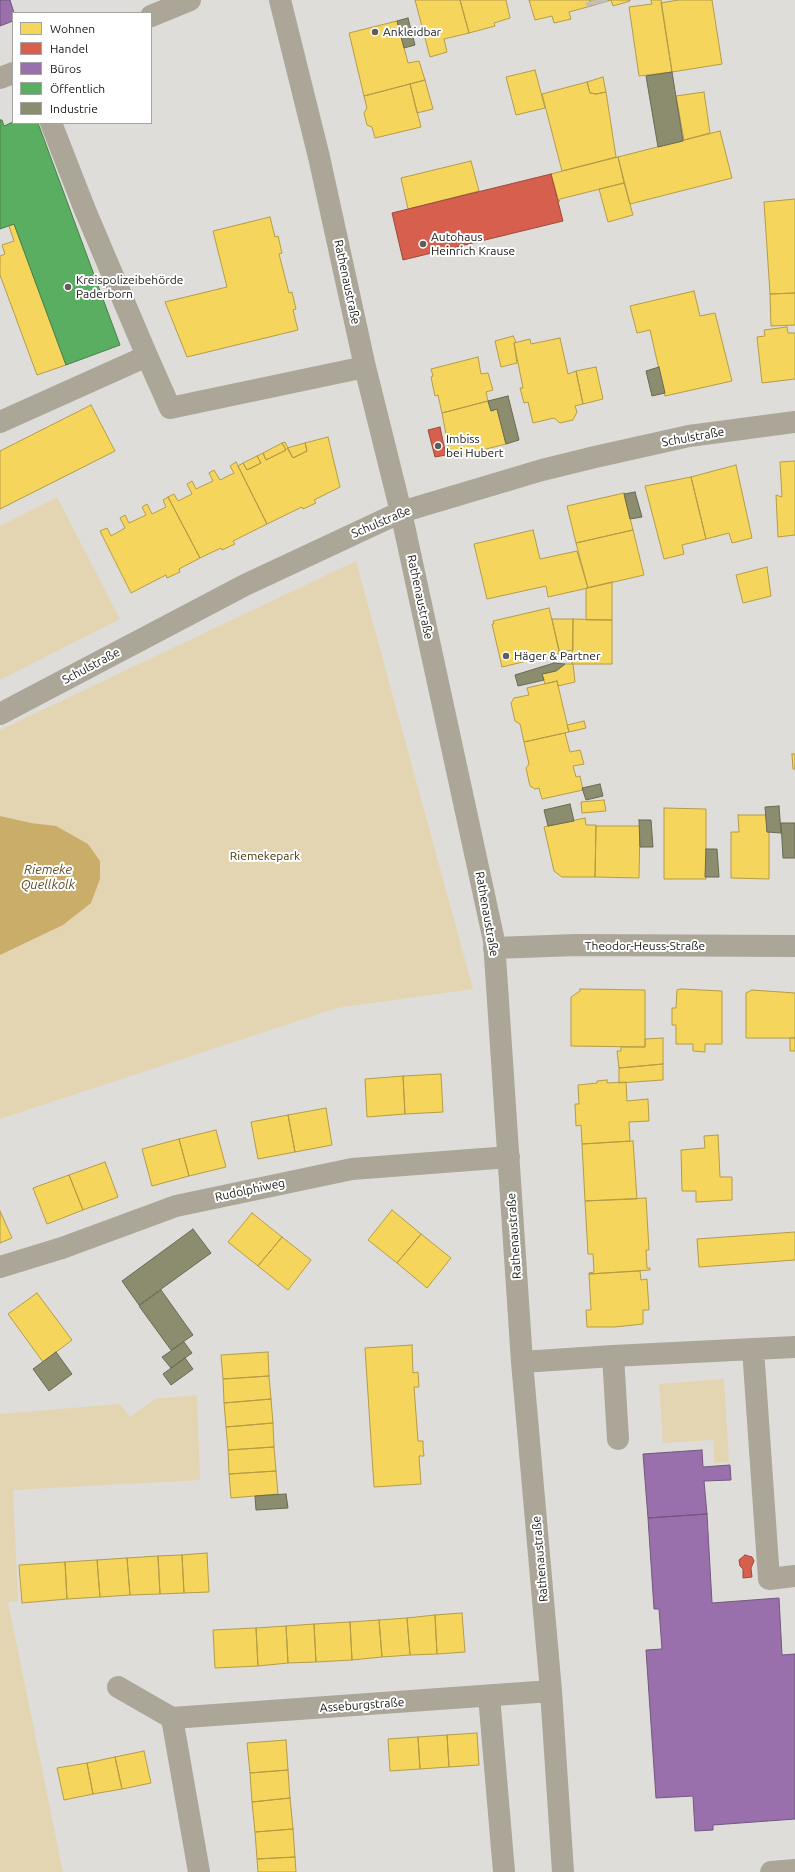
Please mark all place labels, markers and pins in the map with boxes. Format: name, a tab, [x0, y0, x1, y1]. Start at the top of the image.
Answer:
place label: Ankleidbar	[383, 25, 441, 39]
marker: Ankleidbar	[370, 27, 380, 37]
place label: Autohaus Heinrich Krause	[431, 230, 515, 258]
marker: Autohaus Heinrich Krause	[418, 239, 428, 249]
place label: Kreispolizeibehörde Paderborn	[76, 273, 183, 301]
marker: Kreispolizeibehörde Paderborn	[63, 282, 73, 292]
place label: Imbiss bei Hubert	[446, 432, 503, 460]
marker: Imbiss bei Hubert	[433, 441, 443, 451]
place label: Häger & Partner	[514, 649, 600, 663]
marker: Häger & Partner	[501, 651, 511, 661]

